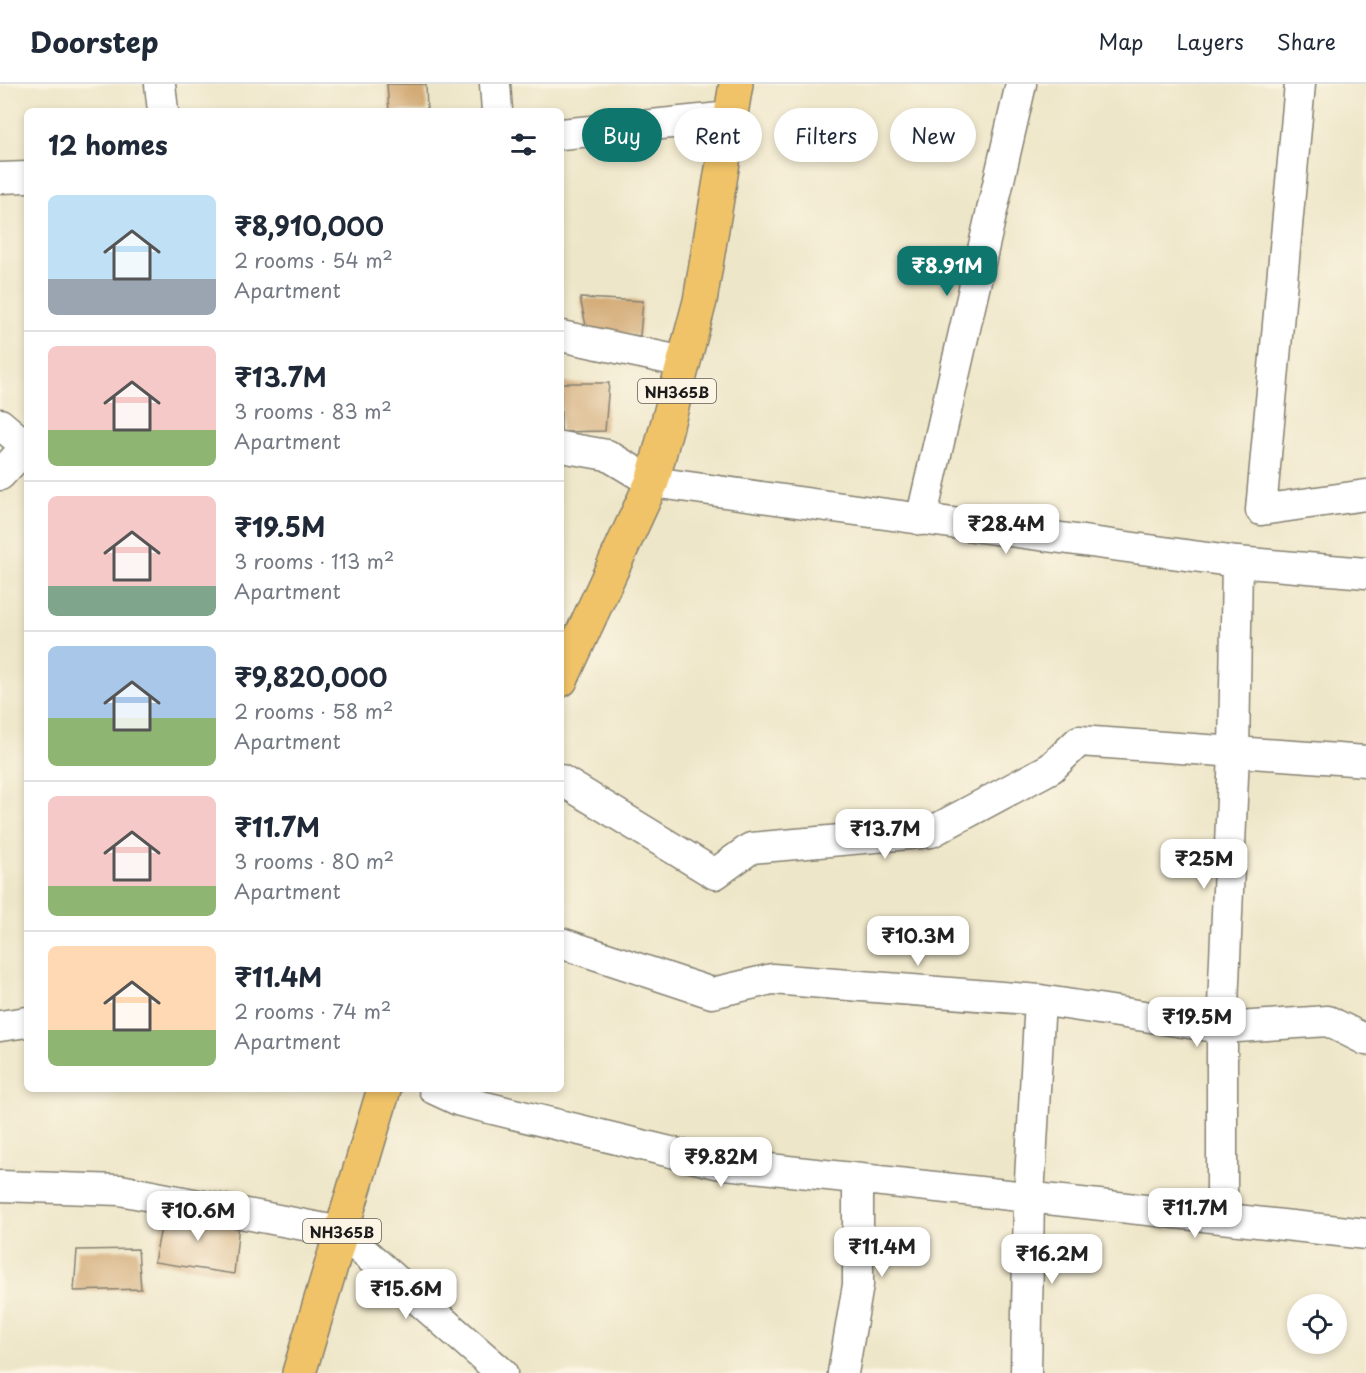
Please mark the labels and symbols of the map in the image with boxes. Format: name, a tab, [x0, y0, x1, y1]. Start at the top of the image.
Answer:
pin: ₹8.91M	[898, 246, 996, 297]
road number: NH365B	[638, 379, 716, 403]
pin: ₹28.4M	[957, 504, 1055, 555]
pin: ₹13.7M	[836, 809, 934, 860]
pin: ₹25M	[1168, 839, 1240, 890]
pin: ₹10.3M	[869, 916, 967, 967]
pin: ₹19.5M	[1148, 997, 1246, 1048]
pin: ₹9.82M	[672, 1137, 770, 1188]
pin: ₹11.7M	[1146, 1188, 1244, 1239]
pin: ₹10.6M	[149, 1191, 247, 1242]
road number: NH365B	[303, 1219, 381, 1243]
pin: ₹11.4M	[833, 1227, 931, 1278]
pin: ₹16.2M	[1003, 1234, 1101, 1285]
pin: ₹15.6M	[357, 1269, 455, 1320]

